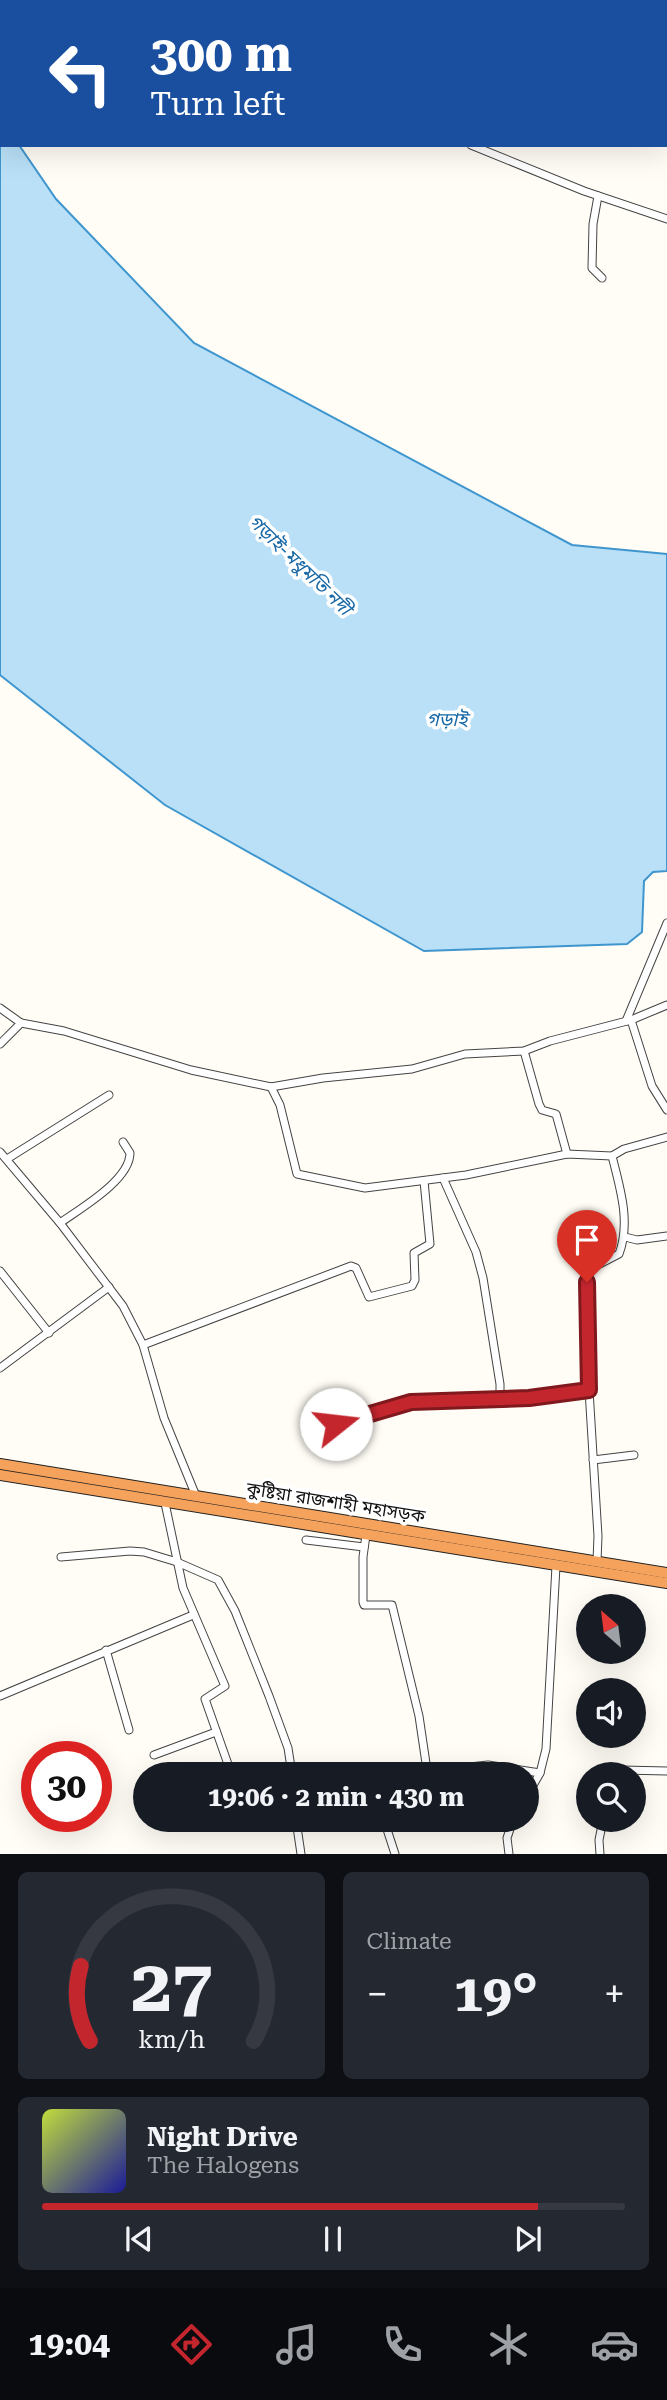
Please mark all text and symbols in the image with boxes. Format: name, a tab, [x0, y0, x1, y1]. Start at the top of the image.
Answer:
text: 300 m	[150, 26, 292, 83]
icon: left	[35, 28, 126, 119]
text: Turn left	[150, 85, 285, 123]
water label: গড়াই-মধুমতি নদী	[244, 510, 359, 623]
water label: গড়াই	[426, 708, 471, 731]
pin	[557, 1210, 617, 1282]
icon: arrive	[568, 1221, 606, 1259]
position arrow	[299, 1387, 373, 1461]
street label: কুষ্টিয়া রাজশাহী মহাসড়ক	[244, 1477, 427, 1528]
north arrow	[576, 1594, 646, 1664]
map controls	[576, 1594, 646, 1832]
button: sound	[576, 1678, 646, 1748]
speed limit sign: 30	[21, 1741, 112, 1832]
button: search	[576, 1762, 646, 1832]
text: 19:06 · 2 min · 430 m	[208, 1782, 464, 1812]
text: Climate	[367, 1928, 452, 1955]
text: 27	[130, 1945, 212, 2030]
text: 19°	[454, 1963, 538, 2024]
text: −	[367, 1972, 388, 2016]
text: +	[604, 1972, 625, 2016]
text: km/h	[138, 2025, 205, 2054]
text: Night Drive	[147, 2122, 298, 2152]
text: The Halogens	[147, 2152, 299, 2179]
icon: previous	[120, 2220, 158, 2258]
icon: pause	[314, 2220, 352, 2258]
icon: next	[509, 2220, 547, 2258]
icon: directions	[167, 2320, 216, 2369]
icon: music	[272, 2320, 321, 2369]
icon: phone	[378, 2320, 427, 2369]
icon: climate	[484, 2320, 533, 2369]
icon: car	[590, 2320, 639, 2369]
text: 19:04	[28, 2325, 110, 2363]

